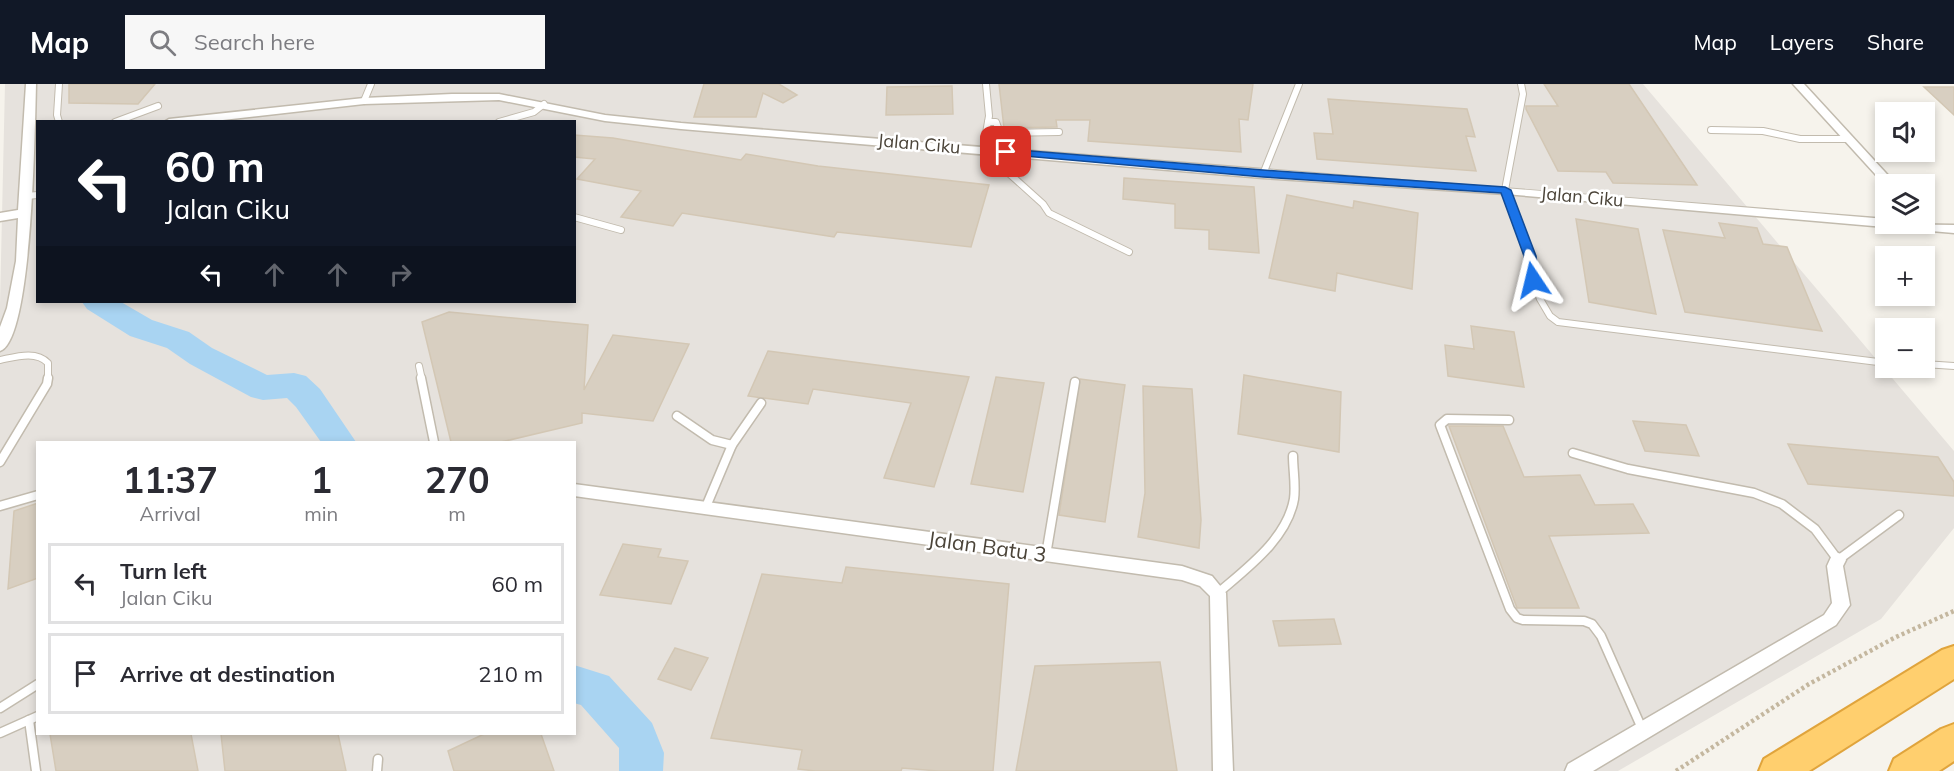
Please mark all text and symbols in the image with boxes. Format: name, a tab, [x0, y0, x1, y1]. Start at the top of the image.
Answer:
search box	[125, 15, 545, 69]
text: Map	[30, 25, 89, 60]
icon: search	[146, 26, 179, 59]
text: Search here	[194, 28, 315, 56]
text: Map	[1694, 29, 1737, 55]
text: Layers	[1770, 29, 1834, 55]
text: Share	[1867, 29, 1924, 55]
map controls	[1875, 102, 1935, 378]
button: sound	[1875, 102, 1935, 162]
pin	[980, 126, 1031, 177]
street label: Jalan Ciku	[877, 128, 962, 159]
icon: arrive	[989, 135, 1022, 168]
text: 60 m	[165, 140, 265, 193]
icon: left	[66, 144, 144, 222]
button: layers	[1875, 174, 1935, 234]
street label: Jalan Ciku	[1540, 181, 1625, 212]
text: Jalan Ciku	[165, 192, 290, 226]
button: +	[1875, 246, 1935, 306]
position arrow	[1501, 248, 1565, 312]
icon: left	[195, 258, 228, 291]
icon: ahead	[258, 258, 291, 291]
icon: ahead	[321, 258, 354, 291]
icon: right	[384, 258, 417, 291]
button: −	[1875, 318, 1935, 378]
text: 11:37	[122, 457, 218, 502]
text: 1	[310, 457, 332, 502]
text: 270	[425, 457, 490, 502]
text: Arrival	[140, 501, 201, 526]
text: min	[304, 501, 338, 526]
text: m	[448, 501, 466, 526]
street label: Jalan Batu 3	[926, 525, 1048, 567]
text: Turn left	[120, 557, 207, 585]
icon: left	[69, 567, 102, 600]
text: 60 m	[492, 570, 543, 598]
text: Jalan Ciku	[120, 585, 213, 610]
icon: arrive	[69, 657, 102, 690]
text: Arrive at destination	[120, 660, 335, 688]
text: 210 m	[478, 660, 543, 688]

